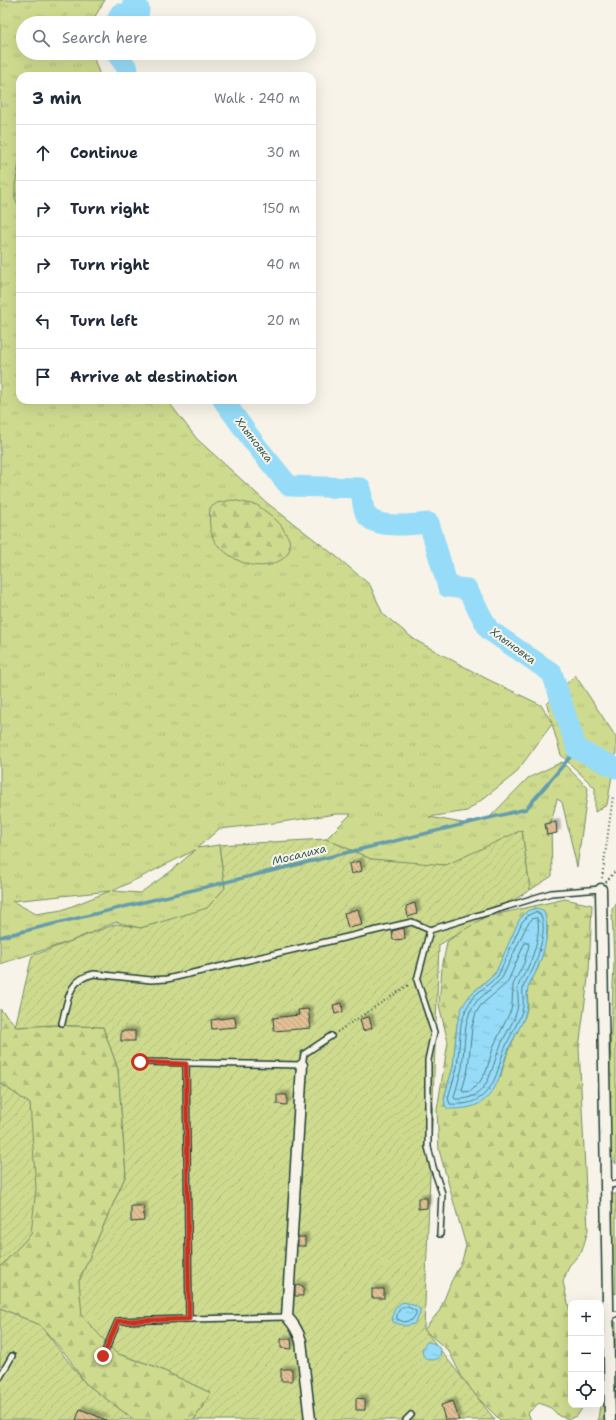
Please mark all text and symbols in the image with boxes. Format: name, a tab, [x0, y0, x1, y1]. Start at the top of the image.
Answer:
search box	[16, 16, 316, 60]
icon: search	[30, 27, 52, 49]
text: Search here	[62, 28, 148, 48]
text: 3 min	[32, 87, 82, 109]
text: Walk · 240 m	[214, 90, 300, 107]
icon: ahead	[32, 142, 54, 164]
text: Continue	[70, 143, 138, 163]
text: 30 m	[266, 144, 300, 161]
icon: right	[32, 198, 54, 220]
text: Turn right	[70, 199, 150, 219]
text: 150 m	[262, 200, 300, 217]
icon: right	[32, 254, 54, 276]
text: Turn right	[70, 255, 150, 275]
text: 40 m	[266, 256, 300, 273]
icon: left	[32, 310, 54, 332]
text: Turn left	[70, 311, 138, 331]
text: 20 m	[267, 312, 300, 329]
icon: arrive	[32, 366, 54, 388]
text: Arrive at destination	[70, 367, 238, 387]
water label: Хлыновка	[231, 414, 276, 466]
water label: Хлыновка	[486, 624, 539, 668]
water label: Мосалиха	[270, 841, 328, 869]
route start	[131, 1053, 149, 1071]
map controls	[568, 1300, 604, 1408]
button: +	[568, 1300, 604, 1336]
button: −	[568, 1336, 604, 1372]
route end	[94, 1347, 112, 1365]
button: locate	[568, 1372, 604, 1408]

